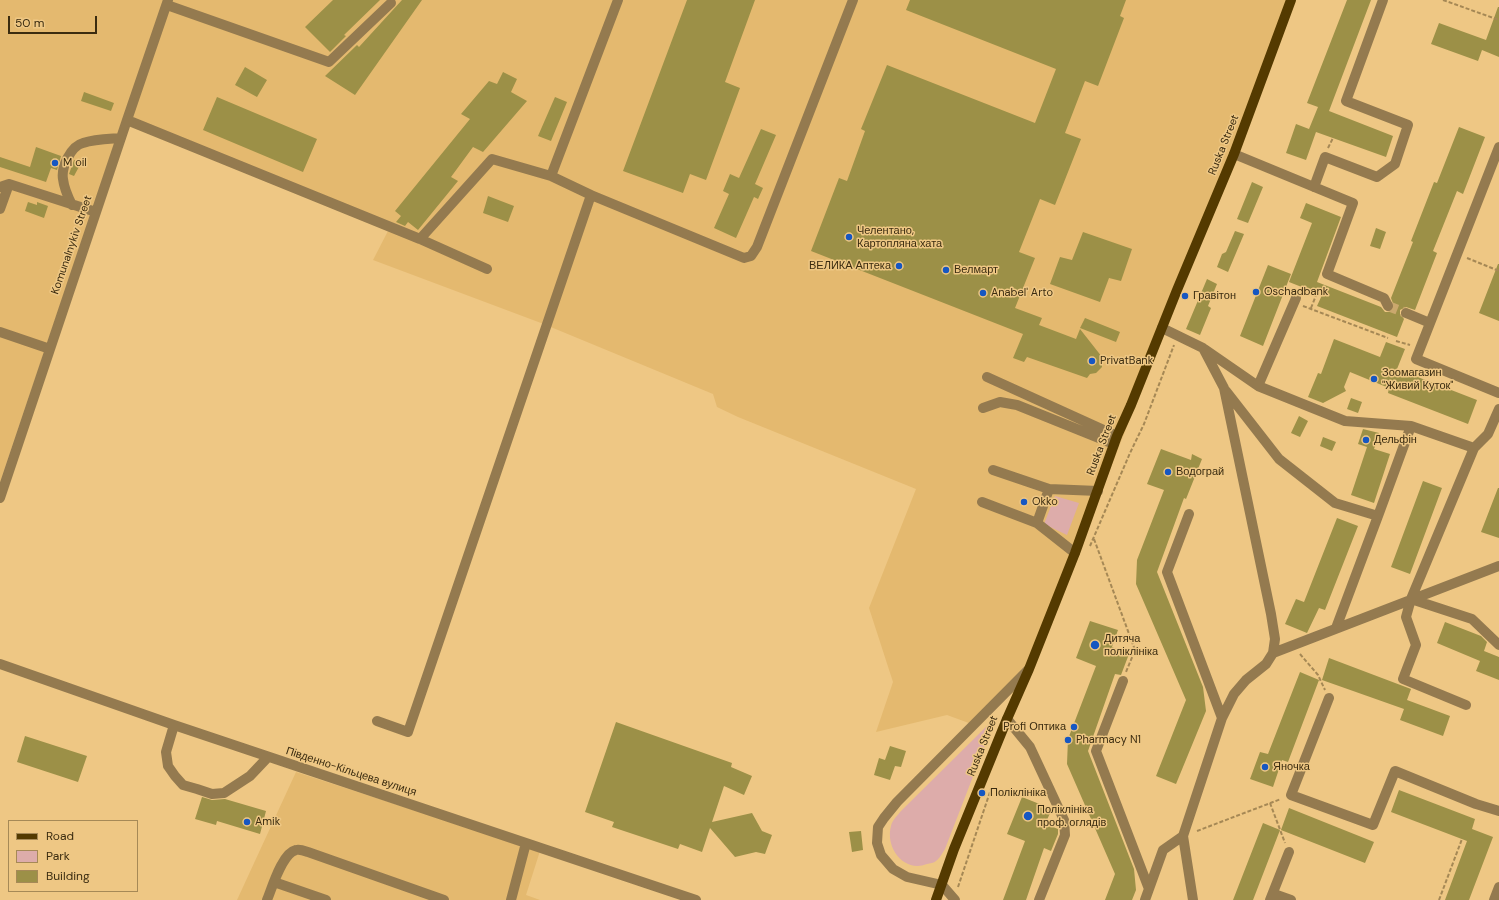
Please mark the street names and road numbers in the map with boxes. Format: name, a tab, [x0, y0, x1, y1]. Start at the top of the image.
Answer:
street label: Ruska Street	[1206, 113, 1242, 177]
street label: Komunalnykiv Street	[49, 194, 95, 296]
street label: Ruska Street	[1084, 413, 1120, 477]
street label: Ruska Street	[965, 714, 1001, 778]
street label: Південно-Кільцева вулиця	[284, 745, 418, 799]

